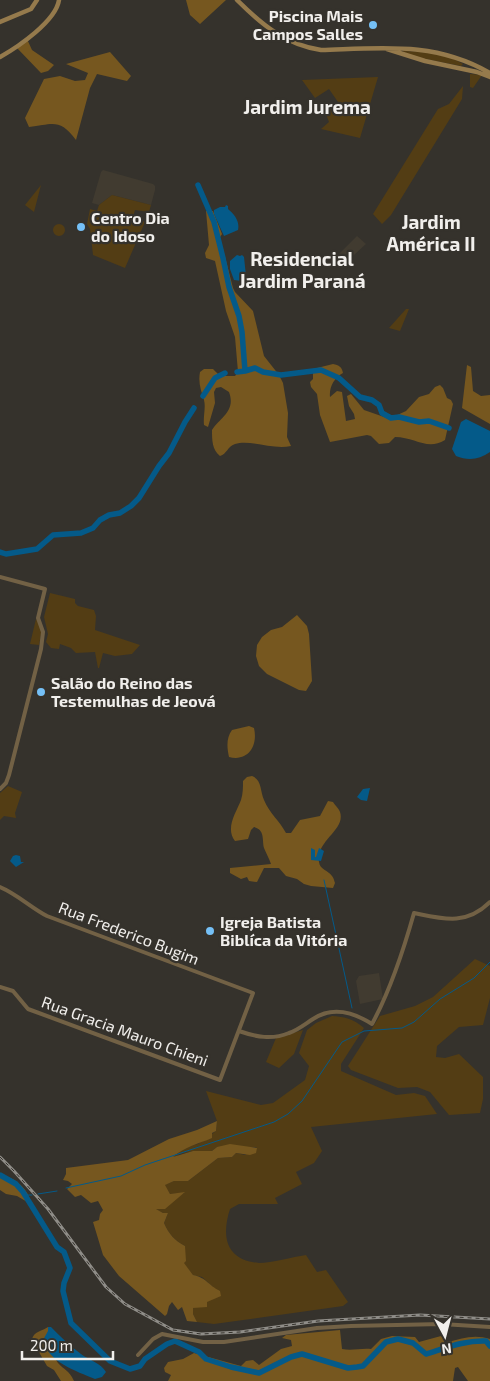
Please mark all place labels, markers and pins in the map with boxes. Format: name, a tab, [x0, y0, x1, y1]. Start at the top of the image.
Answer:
place label: Piscina Mais Campos Salles	[253, 6, 363, 43]
marker: Piscina Mais Campos Salles	[367, 19, 379, 31]
place label: Centro Dia do Idoso	[91, 208, 170, 245]
marker: Centro Dia do Idoso	[75, 221, 87, 233]
place label: Salão do Reino das Testemulhas de Jeová	[51, 673, 216, 710]
marker: Salão do Reino das Testemulhas de Jeová	[35, 686, 47, 698]
place label: Igreja Batista Biblíca da Vitória	[220, 912, 347, 949]
marker: Igreja Batista Biblíca da Vitória	[204, 925, 216, 937]

